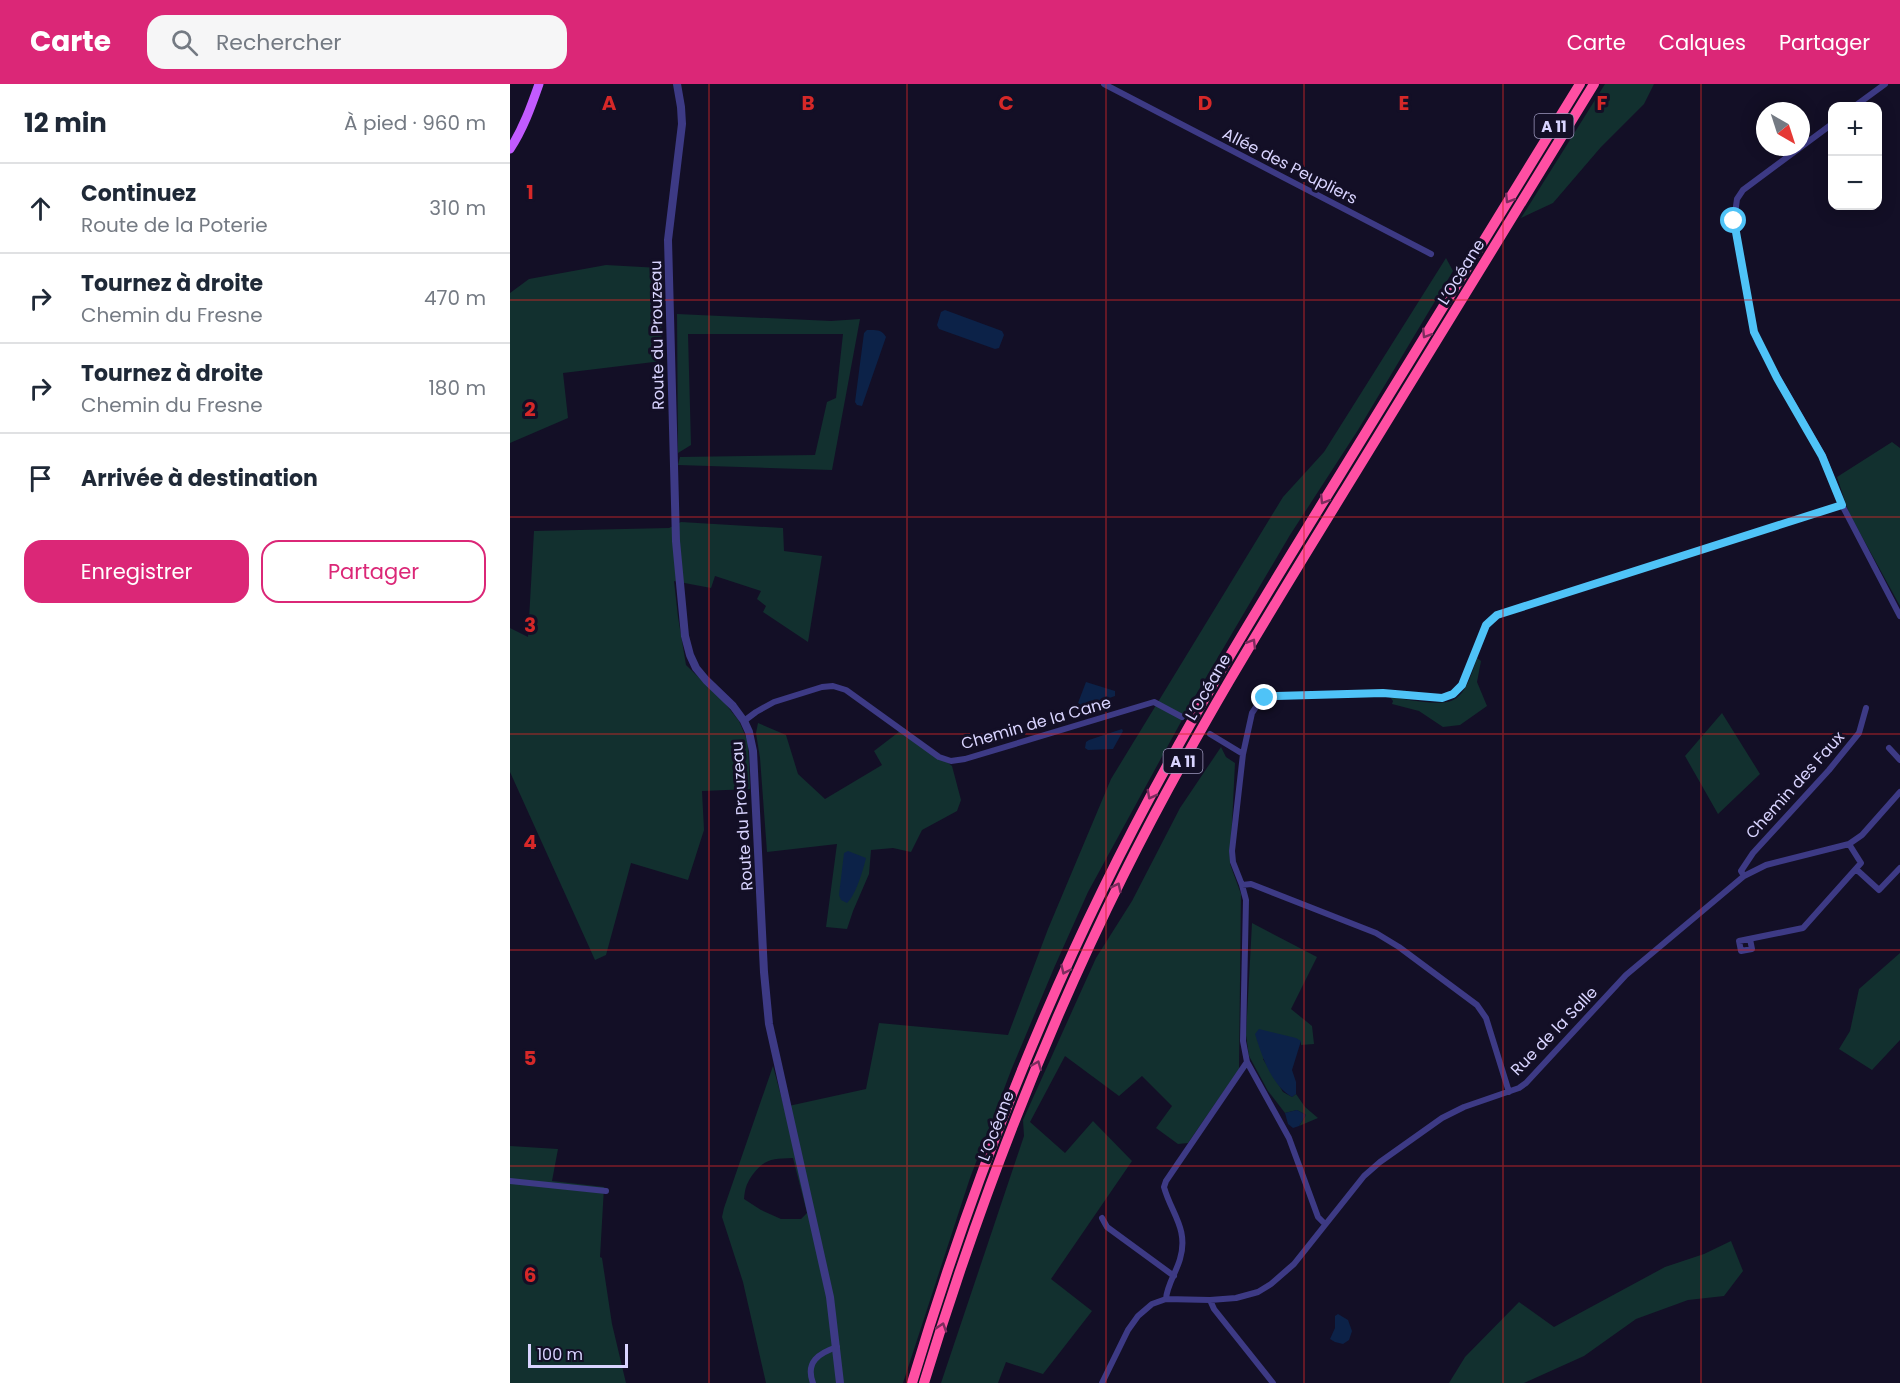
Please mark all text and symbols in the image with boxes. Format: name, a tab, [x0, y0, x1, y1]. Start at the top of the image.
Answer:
search box	[147, 15, 567, 69]
text: Carte	[30, 22, 111, 61]
icon: search	[168, 26, 201, 59]
text: Rechercher	[216, 27, 342, 58]
text: Carte	[1567, 28, 1626, 57]
text: Calques	[1659, 28, 1746, 57]
text: Partager	[1779, 28, 1870, 57]
text: A	[602, 89, 617, 117]
text: B	[801, 89, 815, 117]
text: C	[998, 89, 1014, 117]
text: D	[1198, 89, 1212, 117]
text: E	[1399, 89, 1409, 117]
text: F	[1597, 89, 1608, 117]
north arrow	[1756, 102, 1810, 156]
map controls	[1828, 102, 1882, 210]
button: +	[1828, 102, 1882, 156]
text: 12 min	[24, 105, 107, 141]
text: À pied · 960 m	[344, 109, 486, 137]
road number: A 11	[1534, 114, 1574, 138]
street label: Allée des Peupliers	[1219, 122, 1361, 210]
button: −	[1828, 156, 1882, 210]
text: Continuez	[81, 178, 196, 209]
text: 1	[526, 178, 534, 206]
icon: ahead	[24, 192, 57, 225]
one-way arrow	[1505, 193, 1517, 203]
text: 310 m	[429, 194, 486, 222]
route start	[1720, 207, 1746, 233]
text: Route de la Poterie	[81, 211, 268, 239]
street label: L’Océane	[1432, 235, 1490, 309]
street label: Route du Prouzeau	[644, 260, 670, 410]
text: Tournez à droite	[81, 268, 263, 299]
icon: right	[24, 282, 57, 315]
text: 470 m	[424, 284, 486, 312]
text: Chemin du Fresne	[81, 301, 263, 329]
one-way arrow	[1422, 328, 1434, 338]
text: Tournez à droite	[81, 358, 263, 389]
icon: right	[24, 372, 57, 405]
text: 180 m	[428, 374, 486, 402]
text: Chemin du Fresne	[81, 391, 263, 419]
text: 2	[524, 395, 536, 423]
icon: arrive	[24, 462, 57, 495]
text: Arrivée à destination	[81, 463, 318, 494]
one-way arrow	[1320, 494, 1332, 504]
button: Enregistrer	[24, 540, 249, 603]
button: Partager	[261, 540, 486, 603]
text: 3	[524, 611, 536, 639]
one-way arrow	[1244, 639, 1256, 649]
street label: L’Océane	[1180, 649, 1236, 725]
route end	[1251, 684, 1277, 710]
street label: Chemin de la Cane	[958, 691, 1114, 755]
street label: Chemin des Faux	[1740, 726, 1850, 844]
street label: Route du Prouzeau	[725, 741, 759, 891]
road number: A 11	[1164, 749, 1202, 773]
one-way arrow	[1147, 789, 1158, 799]
text: 4	[523, 828, 537, 856]
one-way arrow	[1110, 883, 1122, 894]
one-way arrow	[1060, 963, 1072, 974]
street label: Rue de la Salle	[1505, 981, 1603, 1081]
text: 5	[524, 1044, 537, 1072]
one-way arrow	[1030, 1060, 1042, 1071]
street label: L’Océane	[972, 1087, 1020, 1164]
text: 6	[524, 1261, 536, 1289]
one-way arrow	[935, 1322, 947, 1333]
scale bar	[528, 1341, 628, 1368]
text: 100 m	[537, 1343, 583, 1366]

